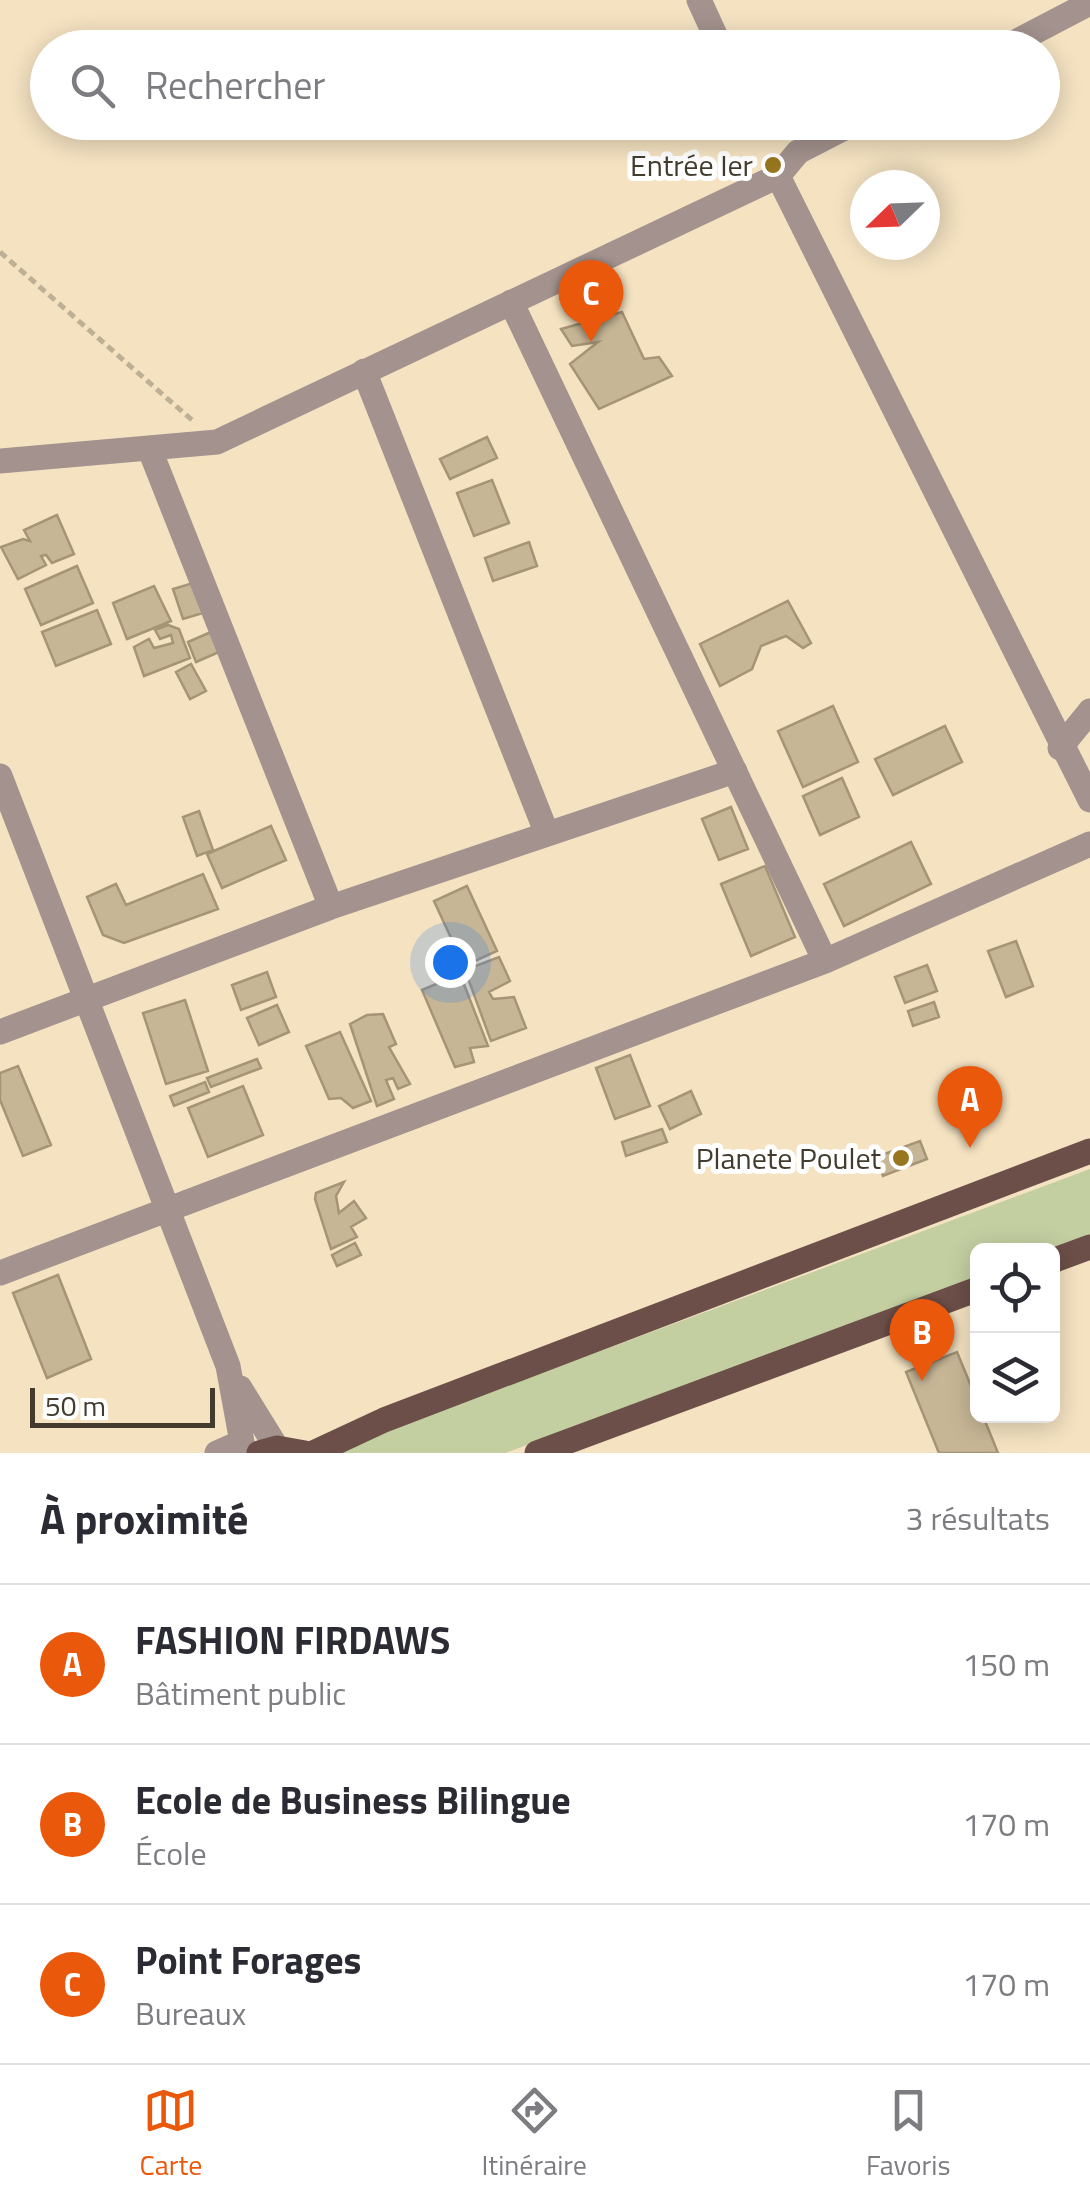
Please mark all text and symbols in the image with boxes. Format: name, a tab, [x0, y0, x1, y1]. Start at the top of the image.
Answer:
search box	[30, 30, 1060, 140]
text: Rechercher	[145, 56, 326, 114]
icon: search	[65, 58, 120, 113]
place label: Entrée Ier	[630, 142, 753, 188]
marker: Entrée Ier	[762, 154, 784, 176]
north arrow	[850, 170, 940, 260]
pin: C	[558, 260, 624, 342]
your location	[425, 937, 476, 988]
pin: A	[938, 1066, 1002, 1148]
place label: Planete Poulet	[696, 1135, 881, 1181]
marker: Planete Poulet	[890, 1147, 912, 1169]
map controls	[970, 1243, 1060, 1423]
button: locate	[970, 1243, 1060, 1333]
pin: B	[890, 1298, 954, 1381]
button: layers	[970, 1333, 1060, 1423]
scale bar	[30, 1383, 215, 1428]
text: 50 m	[45, 1384, 106, 1427]
text: À proximité	[40, 1486, 248, 1550]
text: 3 résultats	[905, 1494, 1050, 1542]
text: FASHION FIRDAWS	[135, 1611, 450, 1669]
text: A	[63, 1640, 82, 1688]
text: 150 m	[962, 1640, 1050, 1688]
text: Bâtiment public	[135, 1669, 346, 1717]
text: Ecole de Business Bilingue	[135, 1771, 571, 1829]
text: B	[63, 1800, 82, 1848]
text: 170 m	[962, 1800, 1050, 1848]
text: École	[135, 1829, 207, 1877]
text: Point Forages	[135, 1931, 362, 1989]
text: C	[64, 1960, 81, 2008]
text: 170 m	[962, 1960, 1050, 2008]
text: Bureaux	[135, 1989, 246, 2037]
tab: Carte	[140, 2083, 202, 2186]
tab: Itinéraire	[481, 2083, 587, 2186]
tab: Favoris	[866, 2083, 950, 2186]

